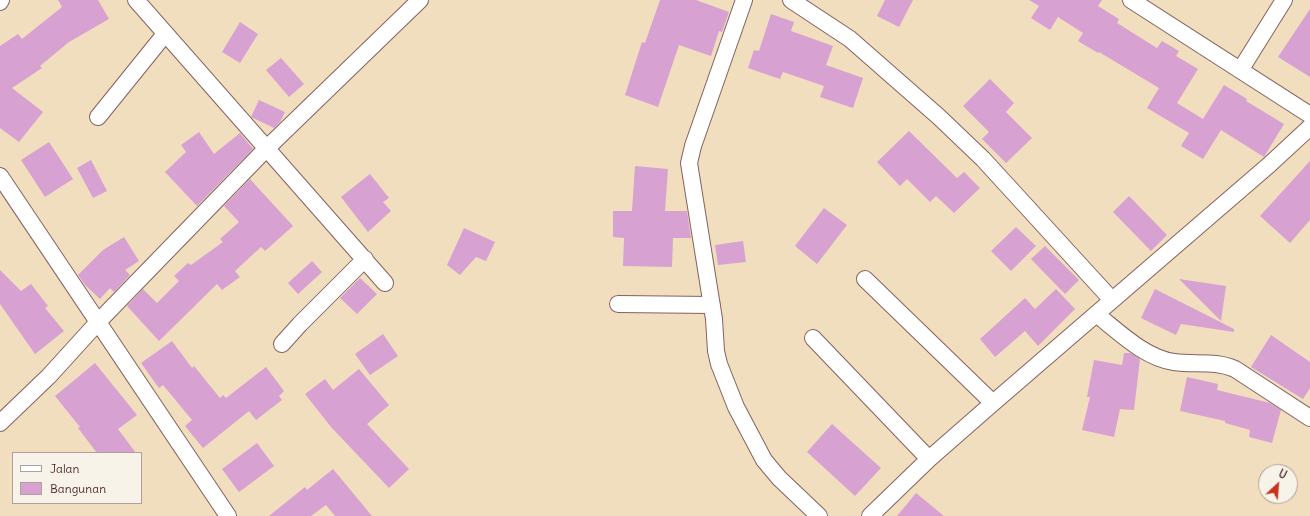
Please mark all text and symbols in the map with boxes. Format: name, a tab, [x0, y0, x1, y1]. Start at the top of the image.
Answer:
legend	[12, 452, 142, 504]
text: Jalan	[50, 461, 79, 476]
north arrow	[1258, 464, 1298, 504]
text: U	[1276, 466, 1289, 482]
text: Bangunan	[50, 481, 106, 496]

